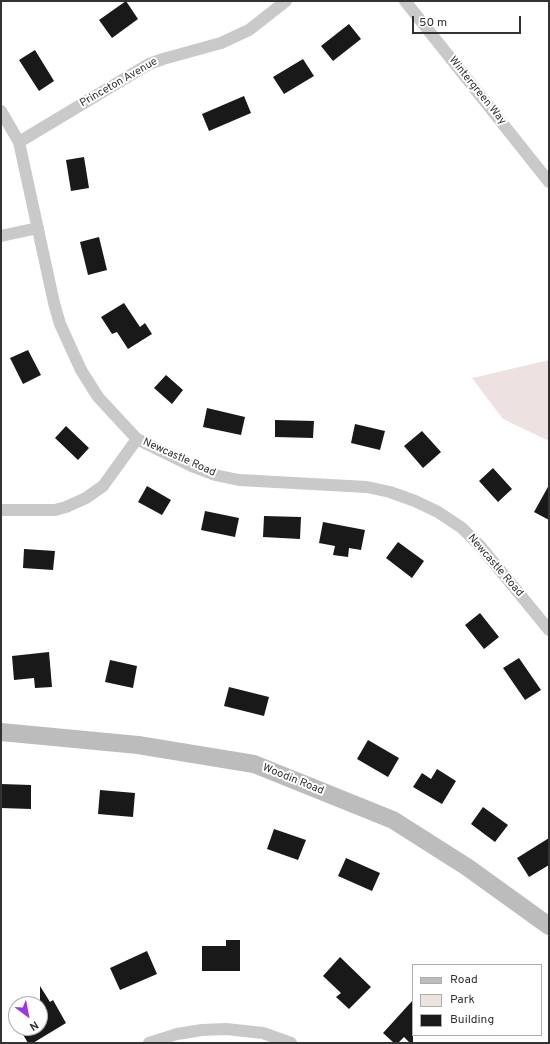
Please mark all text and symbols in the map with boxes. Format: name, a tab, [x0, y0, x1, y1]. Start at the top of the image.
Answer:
scale bar	[414, 8, 523, 34]
text: 50 m	[419, 15, 447, 31]
street label: Wintergreen Way	[445, 54, 509, 128]
street label: Princeton Avenue	[78, 55, 160, 111]
street label: Newcastle Road	[141, 436, 217, 480]
street label: Newcastle Road	[464, 532, 526, 600]
street label: Woodin Road	[260, 762, 326, 798]
legend	[412, 964, 542, 1036]
text: Road	[450, 972, 478, 988]
text: Park	[450, 992, 475, 1008]
north arrow	[8, 996, 48, 1036]
text: Building	[450, 1012, 494, 1028]
text: N	[27, 1017, 41, 1033]

